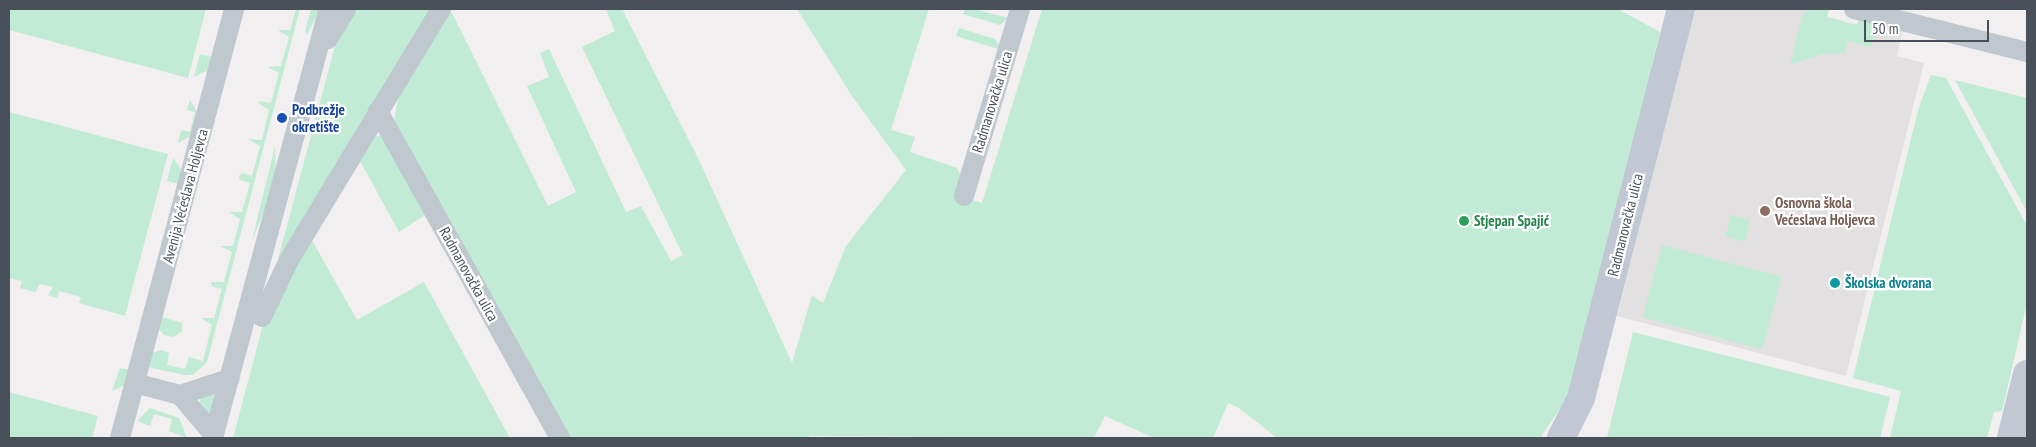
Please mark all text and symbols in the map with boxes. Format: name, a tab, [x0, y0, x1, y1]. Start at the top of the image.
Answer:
scale bar	[1866, 10, 1991, 42]
text: 50 m	[1872, 19, 1898, 38]
street label: Radmanovačka ulica	[968, 49, 1016, 155]
place label: Podbrežje okretište	[292, 100, 345, 135]
marker: Podbrežje okretište	[276, 112, 288, 124]
street label: Avenija Većeslava Holjevca	[158, 127, 212, 265]
street label: Radmanovačka ulica	[1604, 172, 1646, 278]
place label: Osnovna škola Većeslava Holjevca	[1775, 193, 1875, 228]
marker: Osnovna škola Većeslava Holjevca	[1759, 205, 1771, 217]
place label: Stjepan Spajić	[1474, 212, 1549, 230]
marker: Stjepan Spajić	[1458, 215, 1470, 227]
street label: Radmanovačka ulica	[436, 224, 502, 324]
place label: Školska dvorana	[1845, 274, 1931, 292]
marker: Školska dvorana	[1829, 277, 1841, 289]

